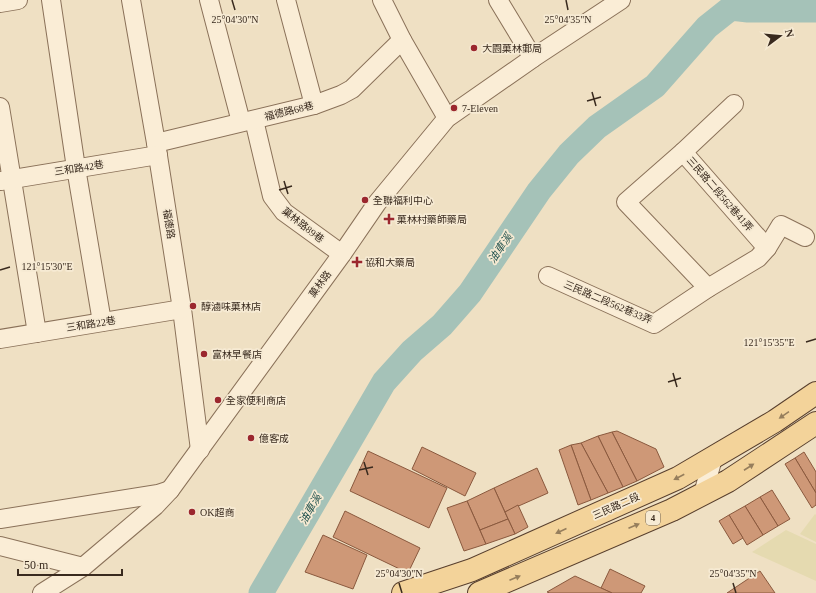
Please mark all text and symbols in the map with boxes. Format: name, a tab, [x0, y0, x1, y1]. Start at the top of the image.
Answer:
text: 25°04'30"N	[211, 14, 259, 25]
text: 25°04'35"N	[544, 14, 592, 25]
north arrow	[760, 16, 800, 56]
text: N	[783, 28, 796, 39]
marker: 大園菓林郵局	[469, 43, 479, 53]
place label: 大園菓林郵局	[482, 43, 542, 54]
street label: 福德路68巷	[263, 100, 315, 122]
marker: 7-Eleven	[449, 103, 459, 113]
place label: 7-Eleven	[462, 103, 498, 114]
street label: 三民路二段562巷41弄	[685, 155, 755, 233]
street label: 三和路42巷	[53, 159, 105, 177]
marker: 全聯福利中心	[360, 195, 370, 205]
place label: 全聯福利中心	[373, 195, 433, 206]
street label: 菓林路89巷	[279, 205, 326, 245]
street label: 福德路	[161, 208, 177, 240]
marker: 菓林村藥師藥局	[384, 214, 394, 224]
place label: 菓林村藥師藥局	[396, 214, 467, 225]
water label: 油車溪	[486, 229, 515, 265]
marker: 協和大藥局	[352, 257, 362, 267]
place label: 協和大藥局	[365, 257, 415, 268]
text: 121°15'30"E	[22, 261, 73, 272]
street label: 菓林路	[306, 269, 333, 300]
street label: 三民路二段562巷33弄	[562, 278, 654, 326]
marker: 醇滷味菓林店	[188, 301, 198, 311]
place label: 醇滷味菓林店	[201, 301, 261, 312]
street label: 三和路22巷	[65, 315, 117, 333]
text: 121°15'35"E	[744, 337, 795, 348]
marker: 富林早餐店	[199, 349, 209, 359]
place label: 富林早餐店	[212, 349, 262, 360]
marker: 全家便利商店	[213, 395, 223, 405]
place label: 全家便利商店	[226, 395, 286, 406]
one-way arrow	[779, 411, 789, 419]
marker: 億客成	[246, 433, 256, 443]
place label: 億客成	[259, 433, 289, 444]
one-way arrow	[744, 463, 755, 470]
one-way arrow	[673, 474, 685, 481]
water label: 油車溪	[297, 490, 324, 526]
street label: 三民路二段	[591, 491, 641, 521]
marker: OK超商	[187, 507, 197, 517]
place label: OK超商	[200, 507, 234, 518]
road number: 4	[646, 511, 660, 525]
one-way arrow	[629, 523, 641, 529]
one-way arrow	[554, 528, 566, 534]
scale bar	[18, 551, 122, 577]
text: 50 m	[24, 558, 49, 572]
text: 25°04'30"N	[375, 568, 423, 579]
text: 25°04'35"N	[709, 568, 757, 579]
one-way arrow	[509, 575, 520, 581]

